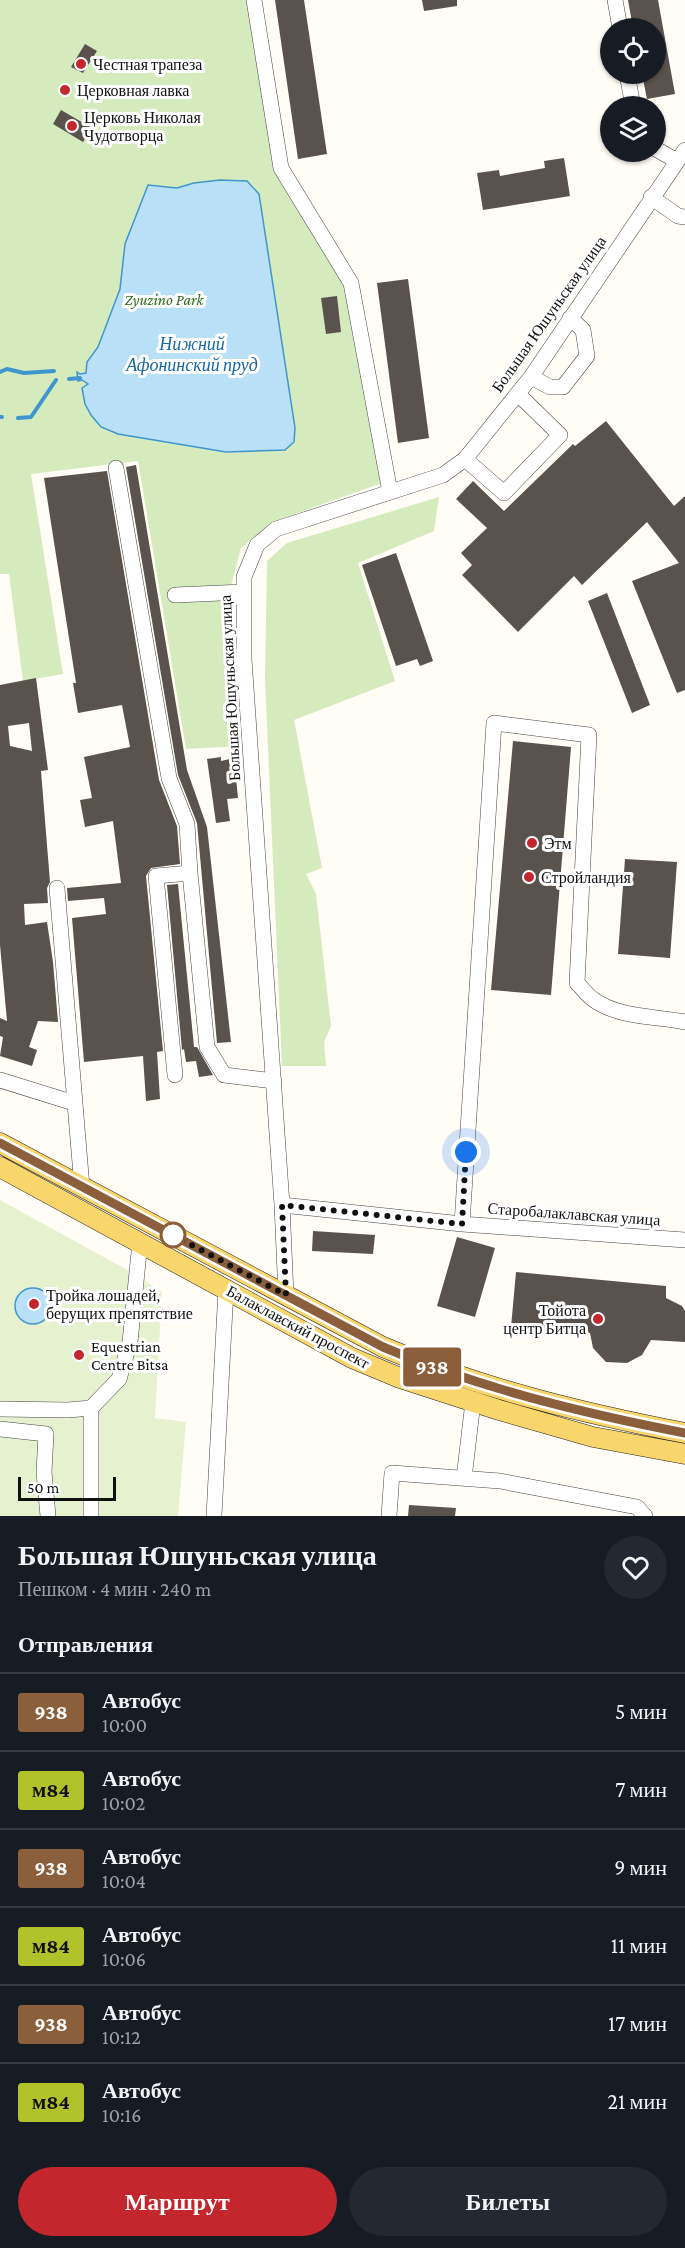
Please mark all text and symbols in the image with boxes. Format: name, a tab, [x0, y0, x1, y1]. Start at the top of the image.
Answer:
map controls	[600, 18, 666, 162]
button: locate	[600, 18, 666, 84]
place label: Честная трапеза	[93, 56, 202, 74]
marker: Честная трапеза	[74, 57, 88, 71]
place label: Церковная лавка	[77, 82, 189, 100]
marker: Церковная лавка	[58, 83, 72, 97]
button: layers	[600, 96, 666, 162]
place label: Церковь Николая Чудотворца	[84, 109, 201, 145]
marker: Церковь Николая Чудотворца	[65, 119, 79, 133]
street label: Большая Юшуньская улица	[489, 233, 610, 396]
park label: Zyuzino Park	[125, 291, 204, 309]
water label: Нижний Афонинский пруд	[125, 334, 258, 375]
street label: Большая Юшуньская улица	[217, 594, 244, 781]
place label: Этм	[544, 835, 572, 852]
marker: Этм	[525, 836, 539, 850]
place label: Стройландия	[541, 869, 632, 887]
marker: Стройландия	[522, 870, 536, 884]
your location	[451, 1137, 481, 1167]
street label: Старобалаклавская улица	[487, 1199, 661, 1230]
unlabelled marker	[160, 1222, 186, 1248]
street label: Балаклавский проспект	[223, 1282, 372, 1373]
place label: Тройка лошадей, берущих препятствие	[46, 1287, 193, 1323]
marker: Тройка лошадей, берущих препятствие	[27, 1297, 41, 1311]
place label: Тойота центр Битца	[503, 1302, 586, 1338]
marker: Тойота центр Битца	[591, 1312, 605, 1326]
place label: Equestrian Centre Bitsa	[91, 1338, 169, 1373]
marker: Equestrian Centre Bitsa	[72, 1348, 86, 1362]
line badge: 938	[398, 1348, 466, 1386]
text: 938	[415, 1355, 449, 1379]
scale bar	[18, 1474, 116, 1502]
text: 50 m	[27, 1479, 59, 1496]
button: heart	[604, 1536, 667, 1599]
text: Большая Юшуньская улица	[18, 1540, 377, 1571]
text: Пешком · 4 мин · 240 m	[18, 1578, 211, 1600]
text: Отправления	[18, 1632, 153, 1657]
text: Автобус	[102, 1688, 181, 1713]
text: 5 мин	[615, 1699, 667, 1724]
text: 938	[34, 1700, 68, 1724]
text: 10:00	[102, 1714, 147, 1736]
text: Автобус	[102, 1766, 181, 1791]
text: 7 мин	[615, 1777, 667, 1802]
text: м84	[32, 1778, 70, 1802]
text: 10:02	[102, 1792, 145, 1814]
text: Автобус	[102, 1844, 181, 1869]
text: 9 мин	[614, 1855, 667, 1880]
text: 938	[34, 1856, 68, 1880]
text: 10:04	[102, 1870, 146, 1892]
text: Автобус	[102, 1922, 181, 1947]
text: 11 мин	[611, 1933, 667, 1958]
text: м84	[32, 1934, 70, 1958]
text: 10:06	[102, 1948, 146, 1970]
text: Автобус	[102, 2000, 181, 2025]
text: 17 мин	[608, 2011, 667, 2036]
text: 938	[34, 2012, 68, 2036]
text: 10:12	[102, 2026, 141, 2048]
text: Автобус	[102, 2078, 181, 2103]
text: 21 мин	[608, 2089, 667, 2114]
text: м84	[32, 2090, 70, 2114]
text: 10:16	[102, 2104, 141, 2126]
button: Маршрут	[18, 2167, 337, 2236]
button: Билеты	[349, 2167, 667, 2236]

